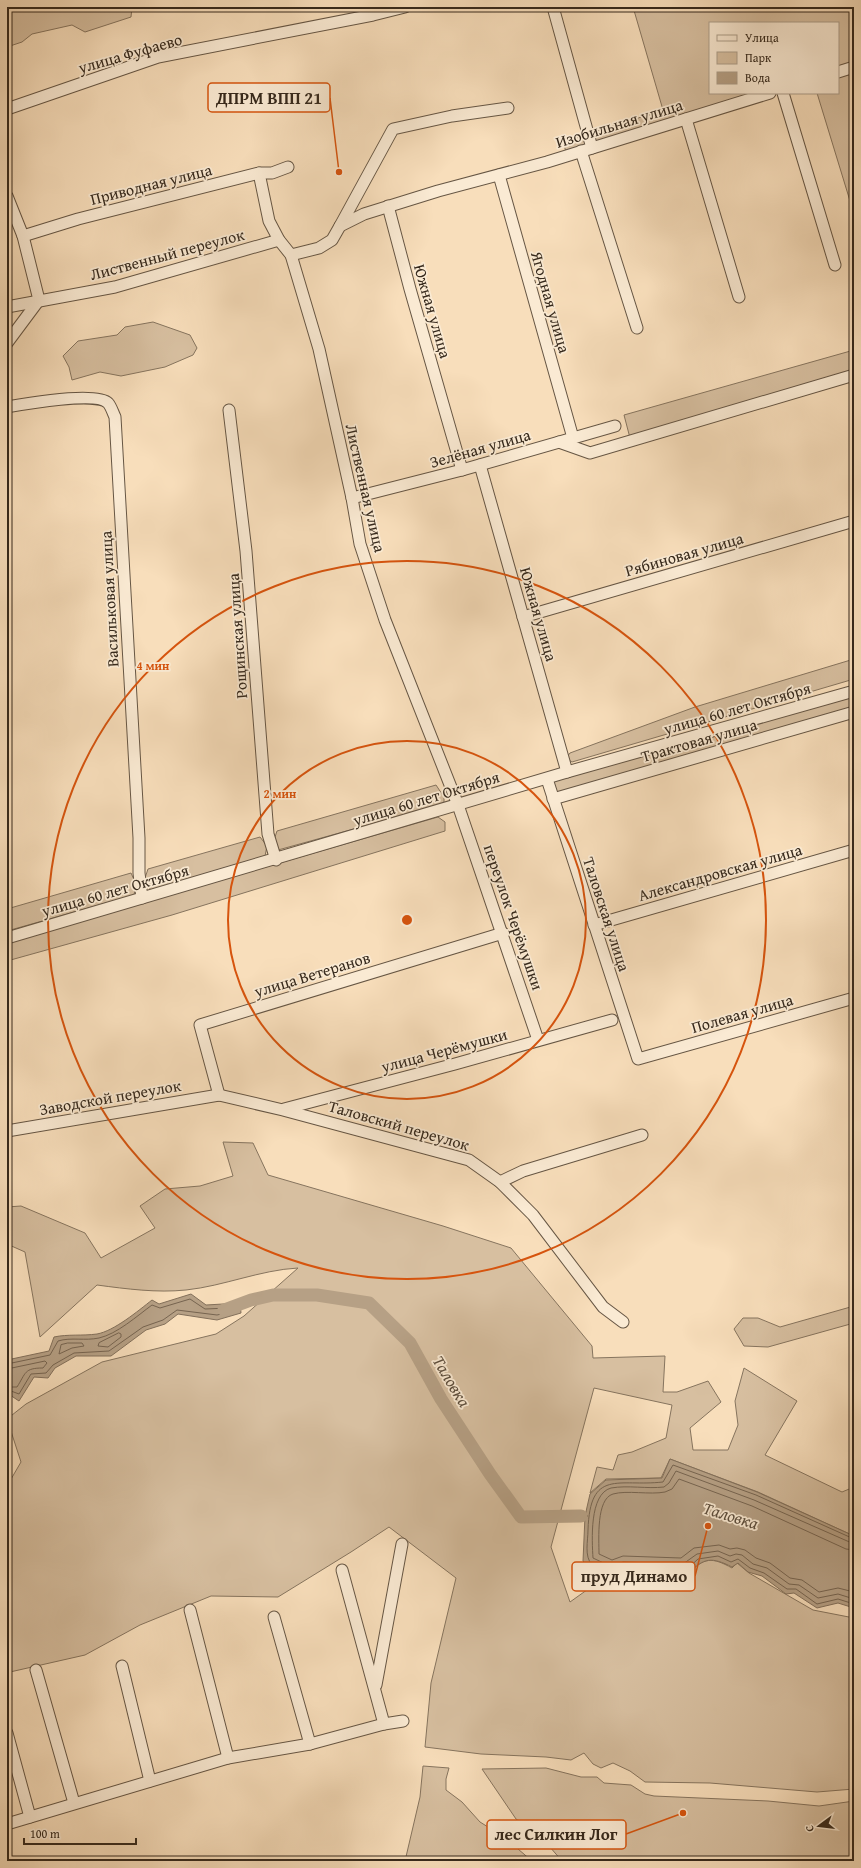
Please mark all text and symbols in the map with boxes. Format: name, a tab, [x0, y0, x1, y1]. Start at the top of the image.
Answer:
legend	[709, 22, 839, 94]
street label: улица Фуфаево	[74, 27, 185, 80]
text: Улица	[745, 29, 779, 46]
text: Парк	[745, 49, 772, 66]
text: Вода	[745, 69, 770, 86]
callout: ДПРМ ВПП 21	[208, 83, 330, 112]
text: ДПРМ ВПП 21	[215, 85, 322, 110]
street label: Изобильная улица	[553, 92, 686, 154]
street label: Приводная улица	[88, 157, 215, 211]
street label: Лиственный переулок	[87, 222, 247, 286]
street label: Ягодная улица	[525, 247, 577, 356]
street label: Южная улица	[408, 261, 458, 361]
street label: Лиственная улица	[340, 422, 392, 555]
street label: Зелёная улица	[427, 422, 534, 474]
street label: Рябиновая улица	[622, 526, 746, 582]
street label: Васильковая улица	[93, 530, 125, 668]
street label: Южная улица	[514, 564, 564, 664]
street label: Рощинская улица	[221, 572, 253, 700]
text: 4 мин	[137, 657, 170, 674]
street label: улица 60 лет Октября	[660, 676, 813, 741]
street label: Трактовая улица	[638, 712, 760, 768]
street label: улица 60 лет Октября	[349, 764, 502, 832]
text: 2 мин	[264, 785, 297, 802]
street label: Александровская улица	[635, 837, 805, 907]
street label: переулок Черёмушки	[478, 841, 550, 994]
street label: Таловская улица	[577, 854, 637, 975]
street label: улица 60 лет Октября	[38, 858, 191, 923]
centre of rings	[400, 913, 414, 927]
street label: улица Ветеранов	[250, 945, 373, 1003]
street label: Полевая улица	[688, 987, 796, 1039]
street label: улица Черёмушки	[377, 1021, 510, 1079]
street label: Заводской переулок	[37, 1073, 183, 1121]
street label: Таловский переулок	[326, 1093, 473, 1157]
water label: Таловка	[427, 1350, 477, 1412]
water label: Таловка	[700, 1495, 762, 1535]
callout: пруд Динамо	[572, 1562, 695, 1591]
text: пруд Динамо	[581, 1563, 687, 1588]
north arrow	[799, 1806, 839, 1846]
scale bar	[24, 1820, 136, 1846]
callout: лес Силкин Лог	[487, 1820, 626, 1849]
text: лес Силкин Лог	[495, 1821, 618, 1846]
text: С	[801, 1824, 818, 1834]
text: 100 m	[30, 1825, 60, 1842]

